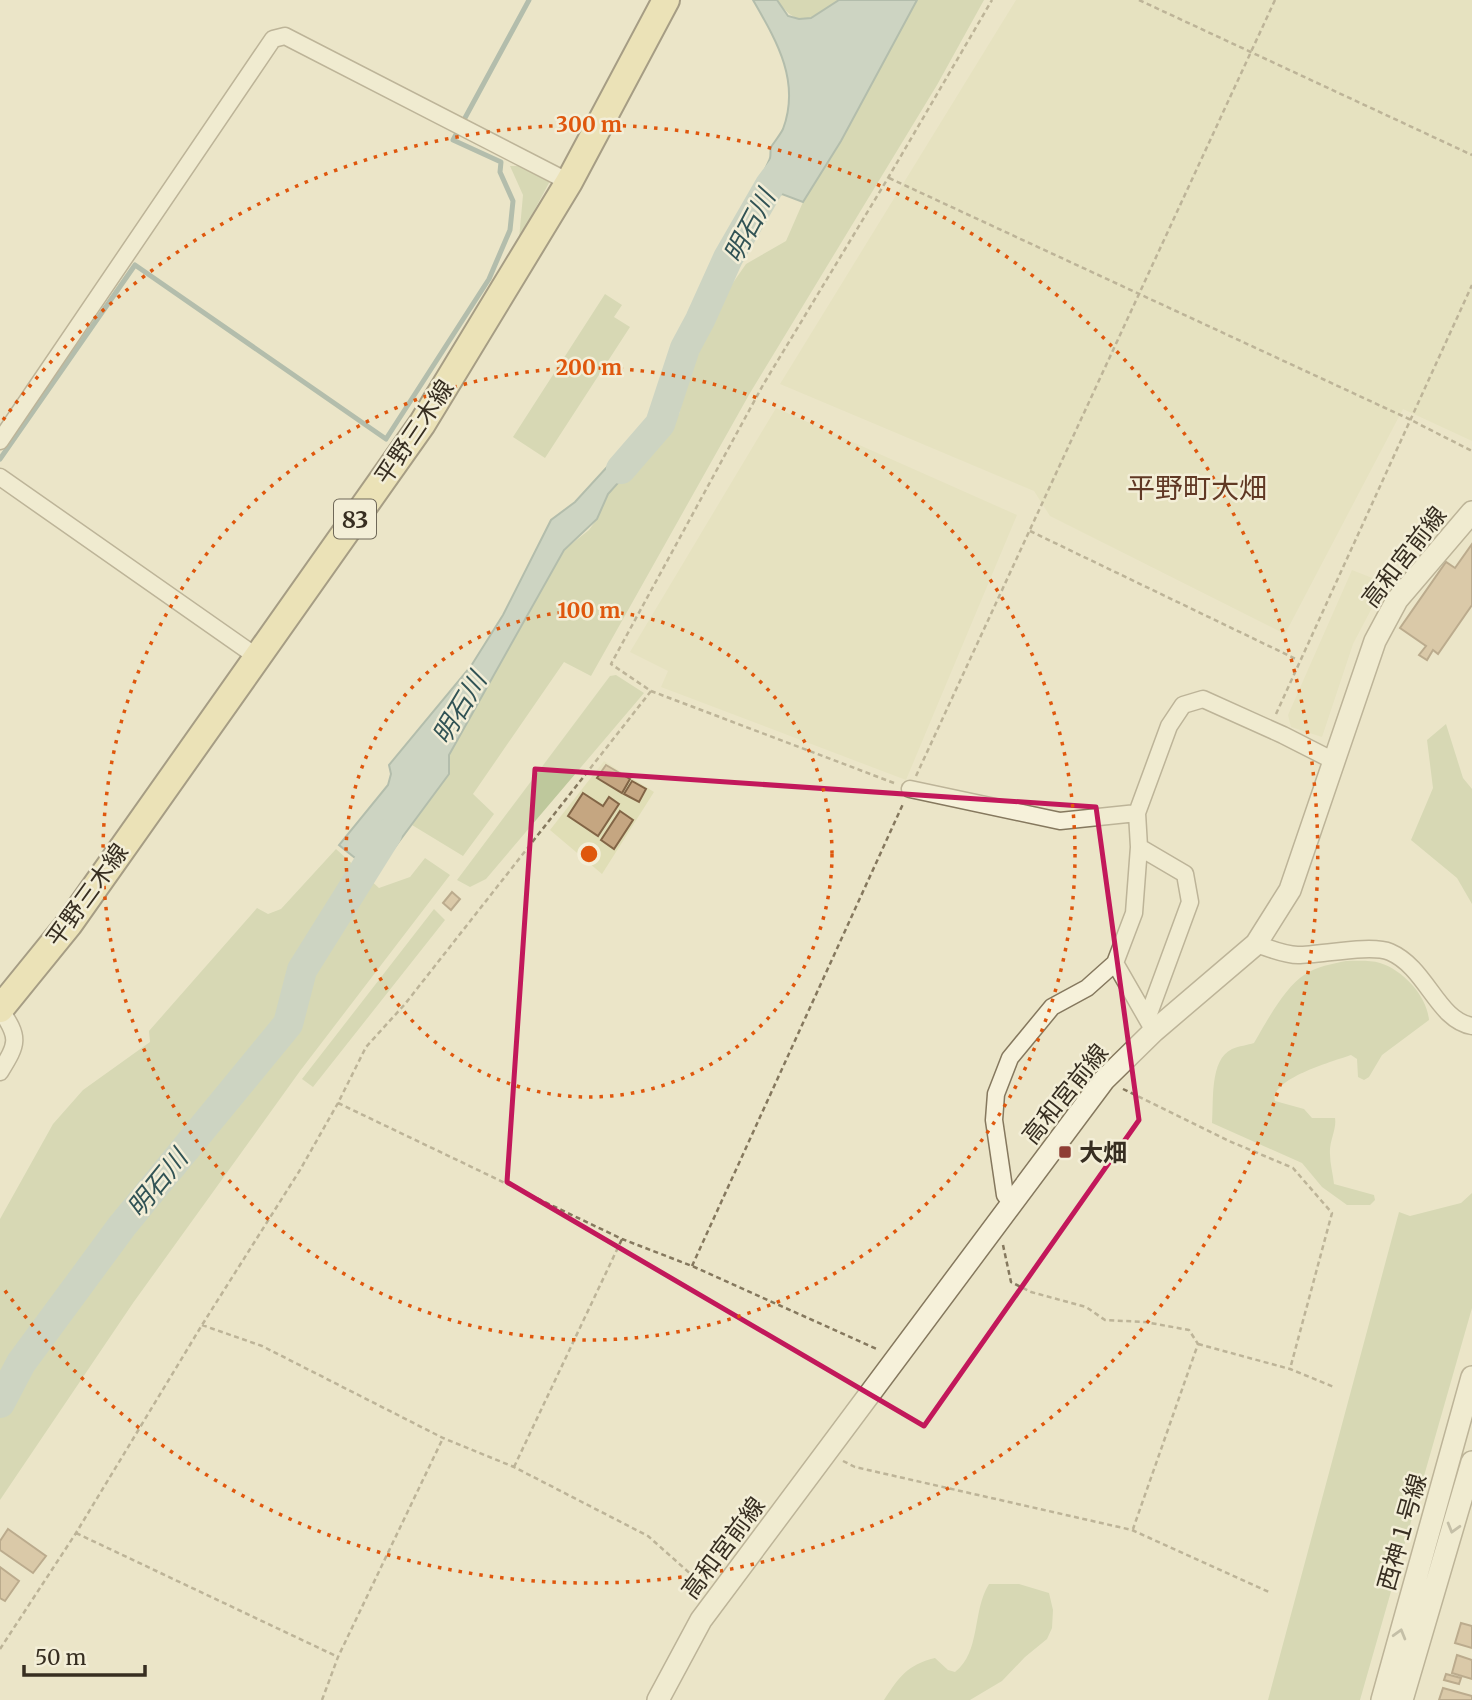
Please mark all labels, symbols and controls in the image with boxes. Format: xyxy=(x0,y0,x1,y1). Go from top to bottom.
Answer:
text: 300 m xyxy=(556,111,622,138)
water label: 明石川 xyxy=(716,181,783,268)
text: 200 m xyxy=(556,354,622,381)
street label: 平野三木線 xyxy=(368,374,460,490)
district label: 平野町大畑 xyxy=(1127,470,1267,506)
road number: 83 xyxy=(334,499,376,538)
street label: 高和宮前線 xyxy=(1355,500,1453,614)
text: 100 m xyxy=(558,597,620,624)
water label: 明石川 xyxy=(425,664,495,750)
street label: 平野三木線 xyxy=(39,837,135,953)
centre of rings xyxy=(577,842,601,866)
street label: 高和宮前線 xyxy=(1015,1038,1115,1150)
place label: 大畑 xyxy=(1079,1137,1127,1168)
water label: 明石川 xyxy=(120,1140,196,1224)
marker: 大畑 xyxy=(1057,1144,1073,1160)
street label: 西神１号線 xyxy=(1371,1470,1433,1594)
street label: 高和宮前線 xyxy=(675,1491,771,1605)
one-way arrow xyxy=(1446,1521,1461,1533)
one-way arrow xyxy=(1392,1628,1406,1640)
scale bar xyxy=(24,1634,145,1678)
text: 50 m xyxy=(35,1644,86,1671)

